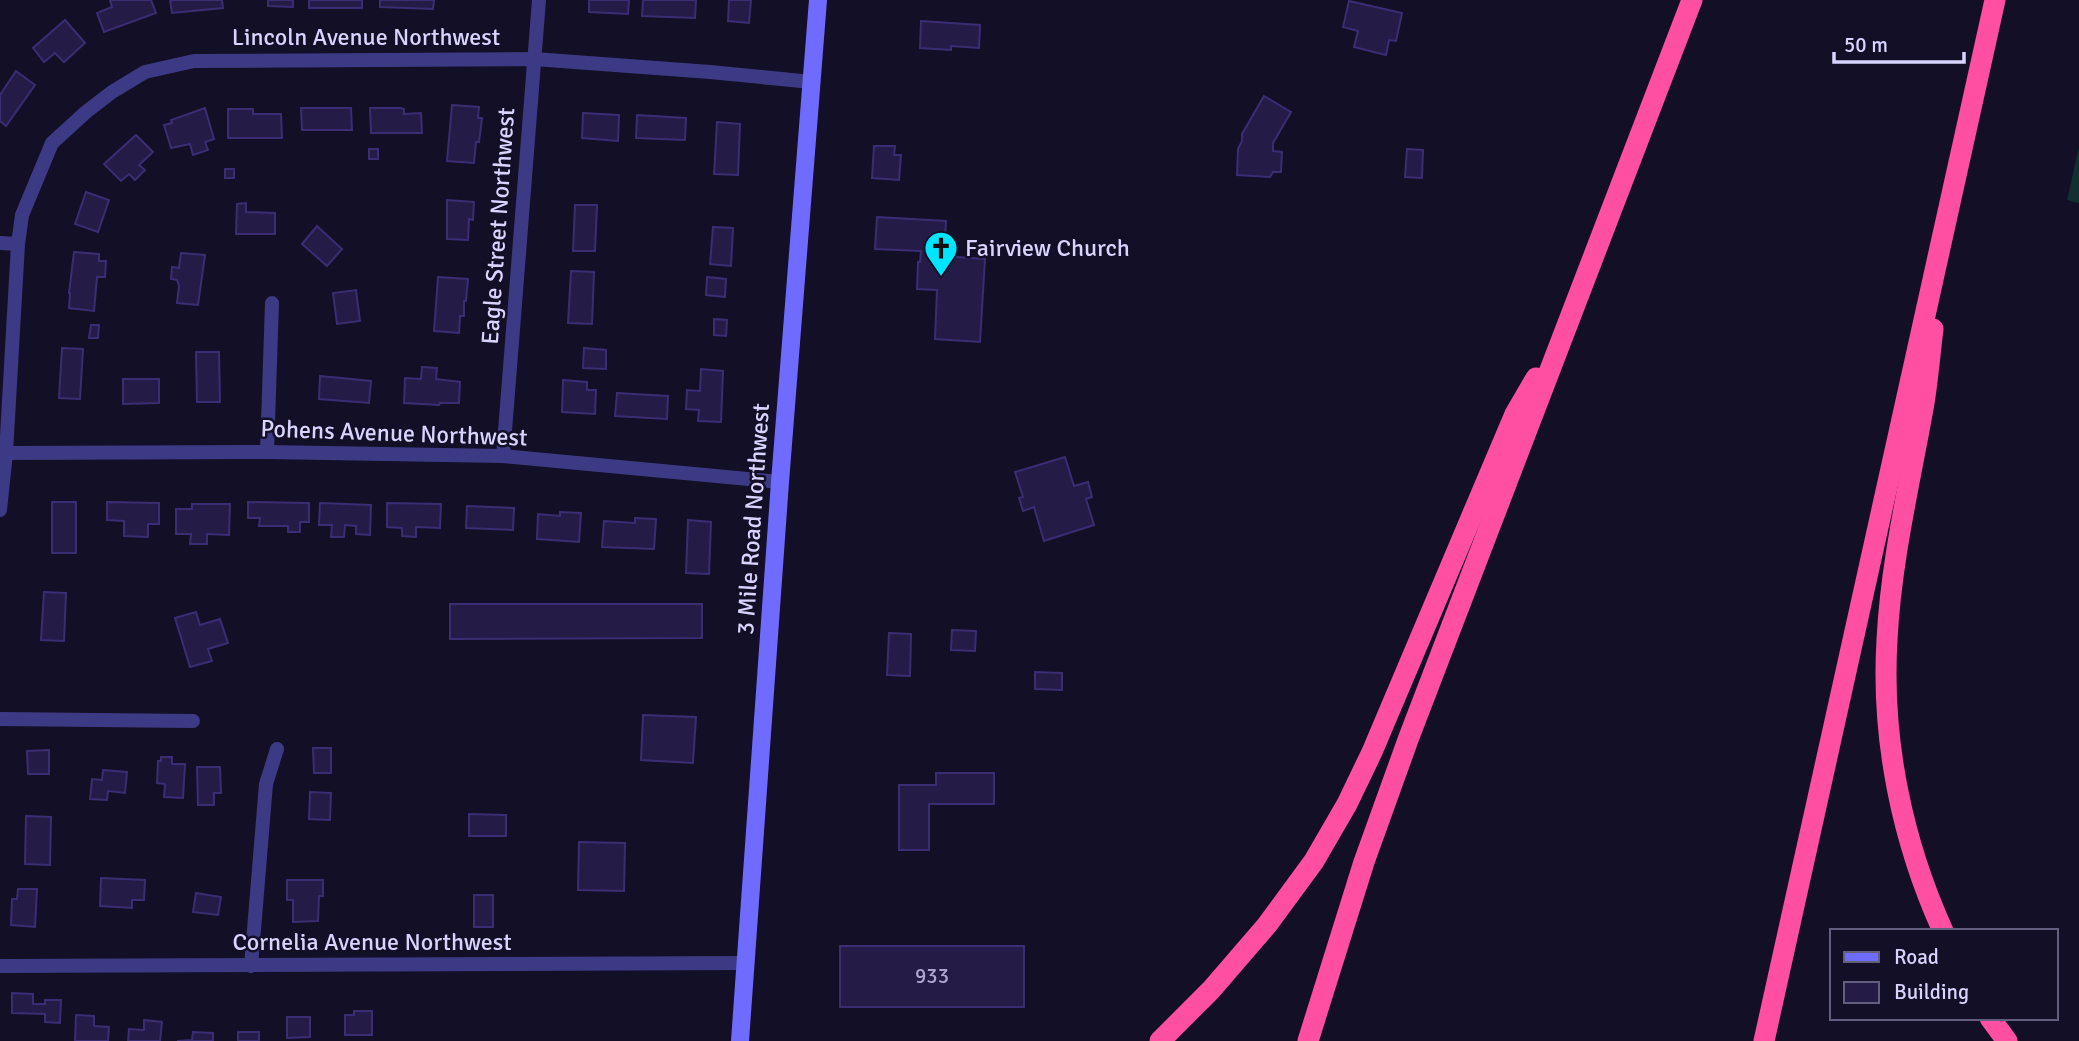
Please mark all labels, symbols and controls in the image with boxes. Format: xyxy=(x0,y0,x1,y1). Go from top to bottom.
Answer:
scale bar xyxy=(1834,21,1964,65)
street label: Lincoln Avenue Northwest xyxy=(232,22,500,52)
text: 50 m xyxy=(1844,32,1888,58)
street label: Eagle Street Northwest xyxy=(475,107,521,345)
church icon: Fairview Church xyxy=(922,229,960,278)
place label: Fairview Church xyxy=(965,233,1130,263)
street label: 3 Mile Road Northwest xyxy=(730,402,776,636)
street label: Pohens Avenue Northwest xyxy=(260,413,528,453)
street label: Cornelia Avenue Northwest xyxy=(232,927,512,957)
legend xyxy=(1830,929,2058,1020)
text: Road xyxy=(1894,944,1939,970)
house number: 933 xyxy=(915,963,949,989)
text: Building xyxy=(1894,979,1969,1005)

